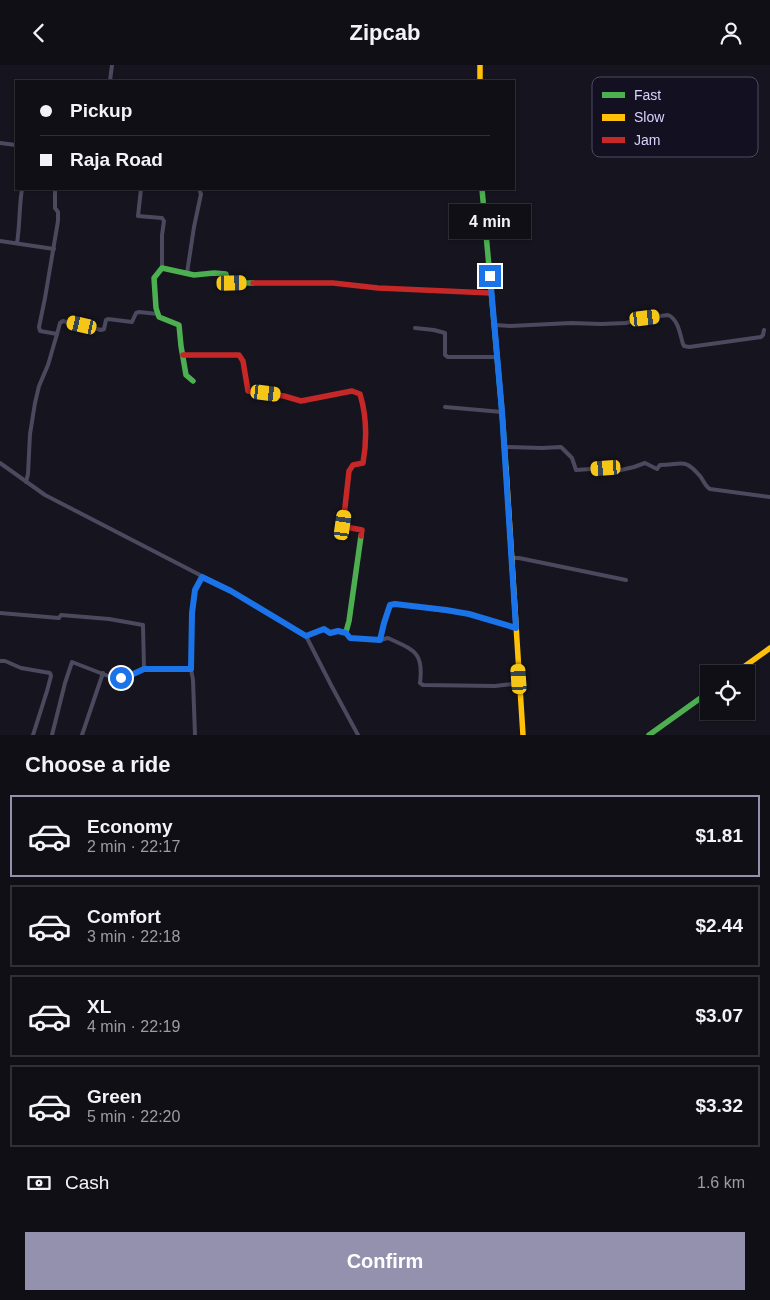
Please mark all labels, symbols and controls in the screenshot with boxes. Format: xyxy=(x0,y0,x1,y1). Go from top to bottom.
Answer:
icon: back xyxy=(25,19,53,47)
icon: person xyxy=(717,19,745,47)
text: Zipcab xyxy=(350,20,420,45)
legend xyxy=(592,77,758,157)
text: Fast xyxy=(634,87,661,103)
text: Pickup xyxy=(70,100,132,121)
text: Slow xyxy=(634,109,665,125)
text: Jam xyxy=(634,132,660,148)
text: Raja Road xyxy=(70,149,163,170)
callout: 4 min xyxy=(449,203,531,239)
text: 4 min xyxy=(469,213,511,230)
route end xyxy=(479,265,501,287)
car xyxy=(216,275,247,291)
car xyxy=(629,309,660,327)
car xyxy=(65,314,98,336)
car xyxy=(250,384,281,402)
car xyxy=(590,459,621,477)
car xyxy=(333,509,352,541)
car xyxy=(510,664,527,694)
map controls xyxy=(700,665,755,720)
button: locate xyxy=(700,665,755,720)
route start xyxy=(110,667,132,689)
text: Choose a ride xyxy=(25,752,170,777)
icon: car xyxy=(27,814,72,859)
text: Economy xyxy=(87,816,173,837)
text: $1.81 xyxy=(695,825,743,846)
text: 2 min · 22:17 xyxy=(87,838,180,855)
icon: car xyxy=(27,904,72,949)
text: Comfort xyxy=(87,906,161,927)
text: $2.44 xyxy=(695,915,743,936)
text: 3 min · 22:18 xyxy=(87,928,180,945)
icon: car xyxy=(27,994,72,1039)
text: XL xyxy=(87,996,111,1017)
text: $3.07 xyxy=(695,1005,743,1026)
text: 4 min · 22:19 xyxy=(87,1018,180,1035)
icon: car xyxy=(27,1084,72,1129)
text: Green xyxy=(87,1086,142,1107)
text: $3.32 xyxy=(695,1095,743,1116)
text: 5 min · 22:20 xyxy=(87,1108,180,1125)
icon: cash xyxy=(25,1169,53,1197)
text: Cash xyxy=(65,1172,109,1193)
text: 1.6 km xyxy=(697,1174,745,1191)
button: Confirm xyxy=(25,1232,745,1290)

